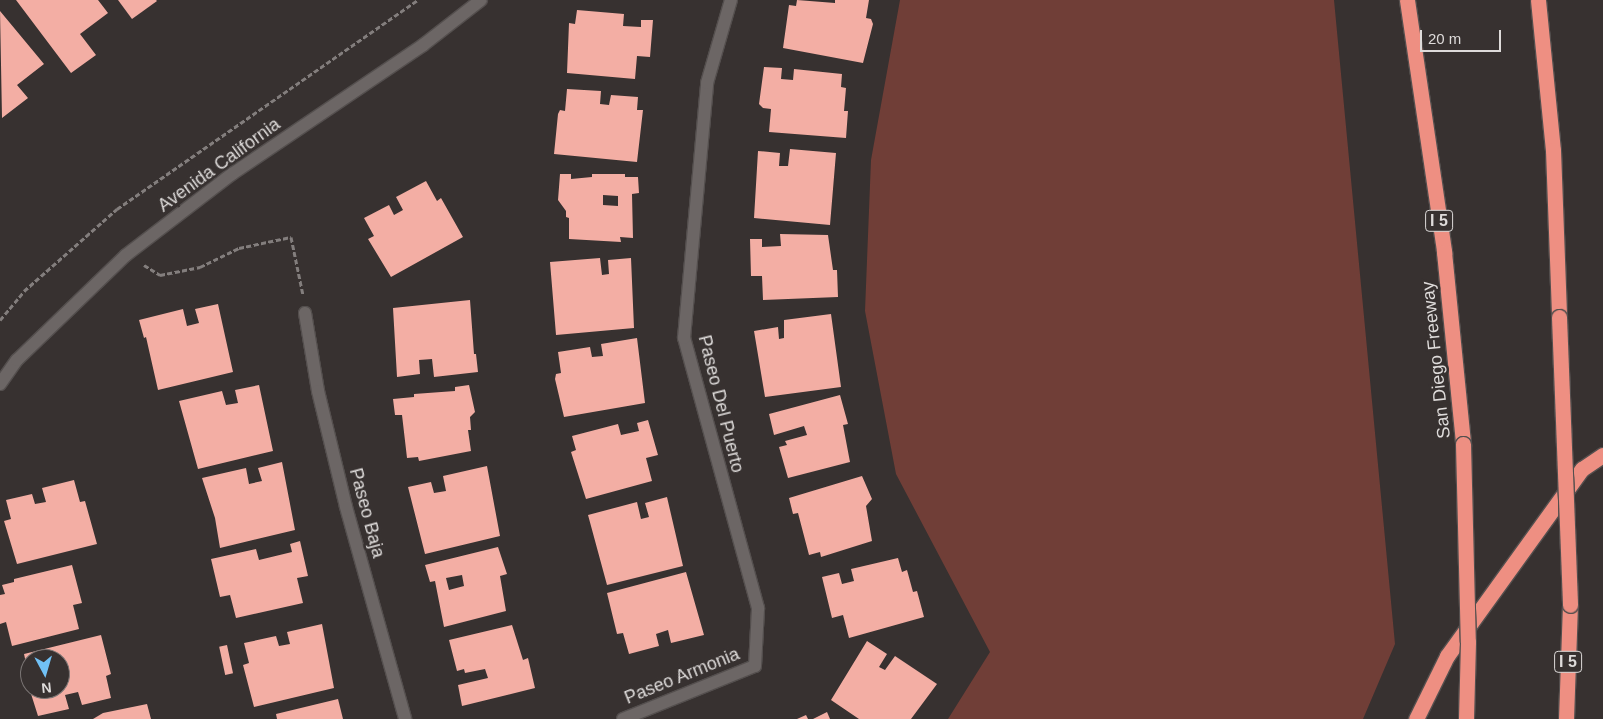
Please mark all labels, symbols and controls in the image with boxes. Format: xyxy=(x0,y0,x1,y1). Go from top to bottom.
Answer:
scale bar xyxy=(1423,20,1504,52)
text: 20 m xyxy=(1428,30,1461,47)
street label: Avenida California xyxy=(154,113,284,217)
road number: I 5 xyxy=(1424,208,1454,235)
street label: San Diego Freeway xyxy=(1417,280,1455,440)
street label: Paseo Del Puerto xyxy=(693,333,749,475)
street label: Paseo Baja xyxy=(345,466,389,560)
street label: Paseo Armonia xyxy=(621,643,743,709)
north arrow xyxy=(20,649,70,699)
road number: I 5 xyxy=(1553,649,1583,676)
text: N xyxy=(41,679,52,696)

